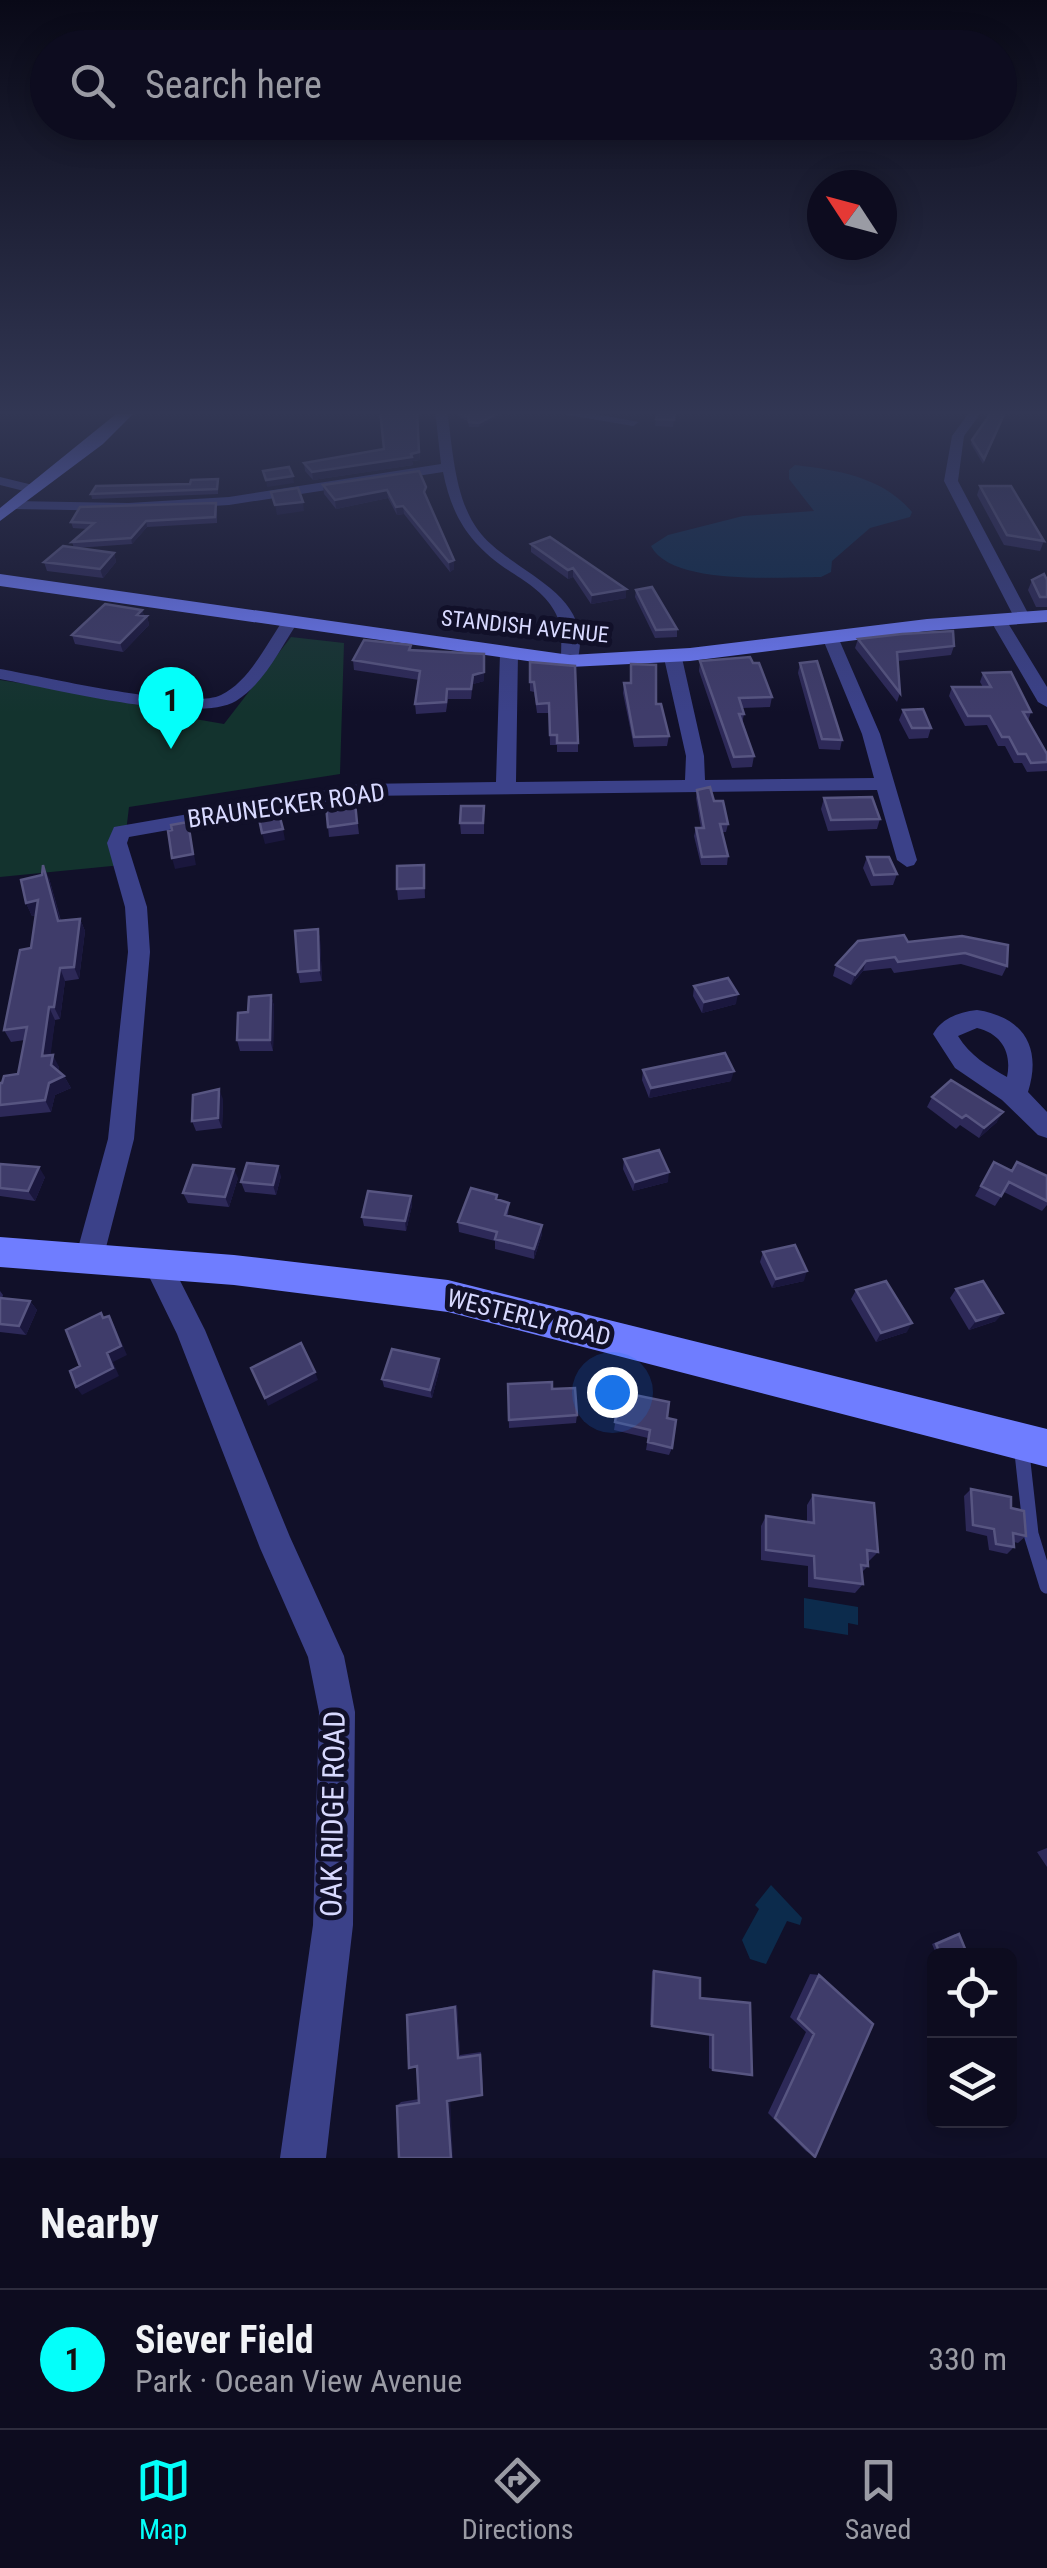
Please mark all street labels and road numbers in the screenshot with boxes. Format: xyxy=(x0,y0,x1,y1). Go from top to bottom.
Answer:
street label: STANDISH AVENUE xyxy=(440,605,610,648)
street label: BRAUNECKER ROAD xyxy=(185,777,387,834)
street label: WESTERLY ROAD xyxy=(444,1283,614,1352)
street label: OAK RIDGE ROAD xyxy=(313,1710,352,1917)

